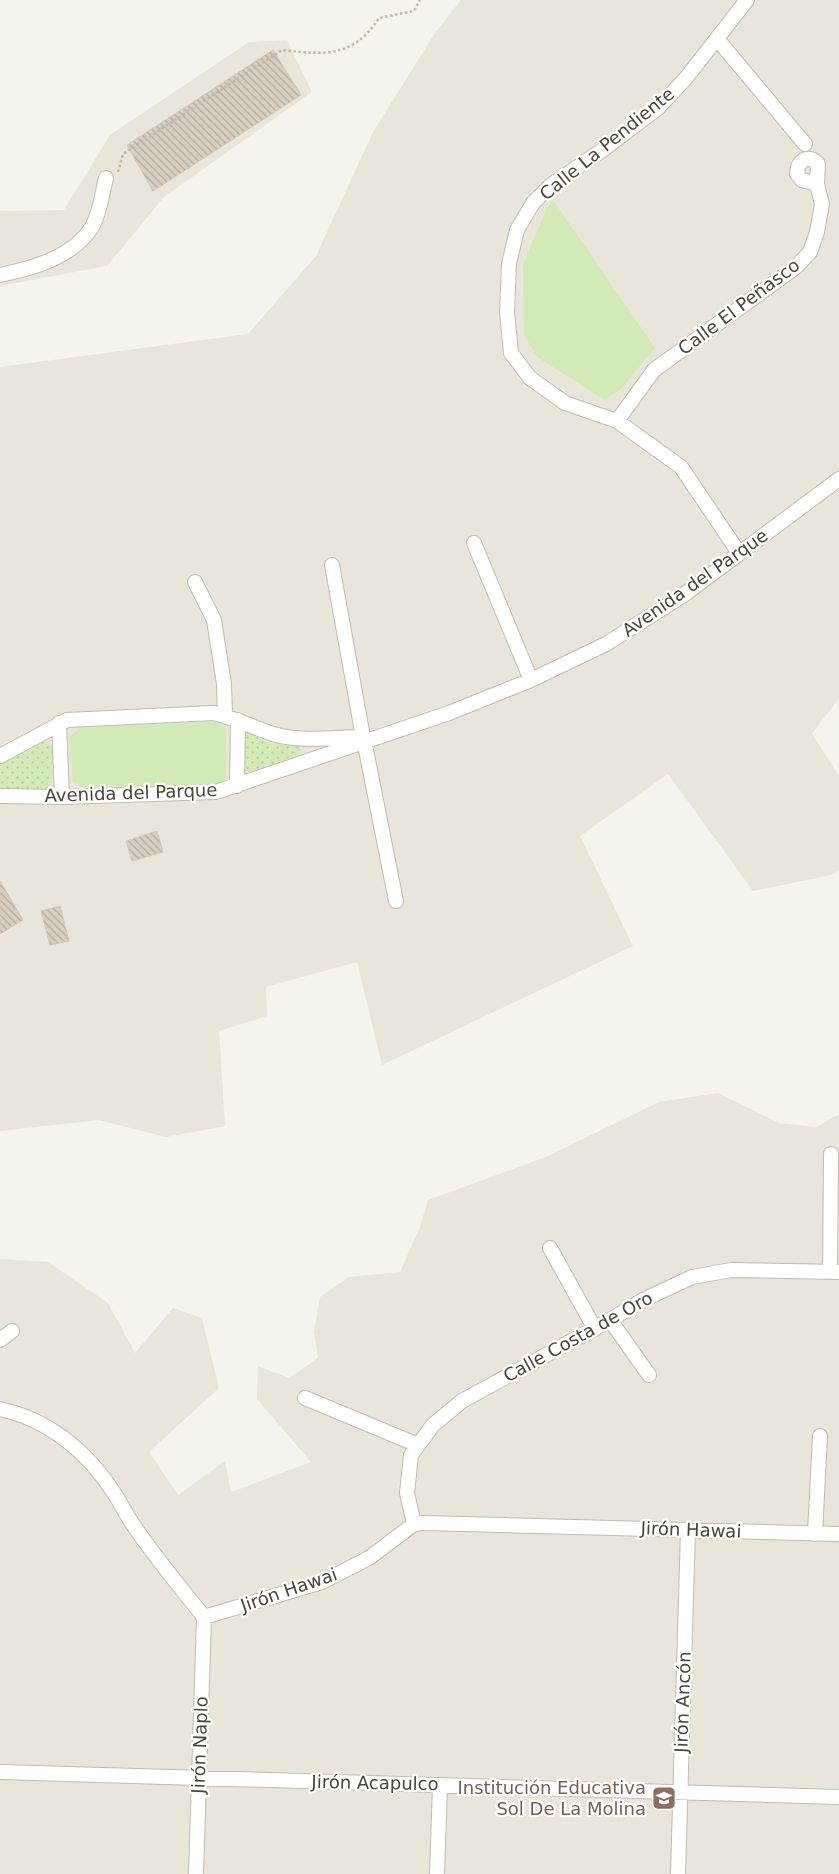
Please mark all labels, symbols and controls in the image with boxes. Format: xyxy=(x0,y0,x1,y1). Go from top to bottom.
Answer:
street label: Calle La Pendiente xyxy=(535,83,678,204)
street label: Calle El Peñasco xyxy=(674,254,804,359)
street label: Avenida del Parque xyxy=(618,524,772,641)
street label: Avenida del Parque xyxy=(44,779,218,806)
street label: Calle Costa de Oro xyxy=(499,1287,656,1386)
street label: Jirón Hawai xyxy=(639,1517,742,1542)
street label: Jirón Hawai xyxy=(237,1563,340,1616)
street label: Jirón Ancón xyxy=(670,1651,695,1754)
street label: Jirón Naplo xyxy=(187,1696,212,1795)
street label: Jirón Acapulco xyxy=(310,1771,439,1794)
place label: Institución Educativa Sol De La Molina xyxy=(457,1777,646,1819)
school or university icon: Institución Educativa Sol De La Molina xyxy=(651,1785,677,1811)

